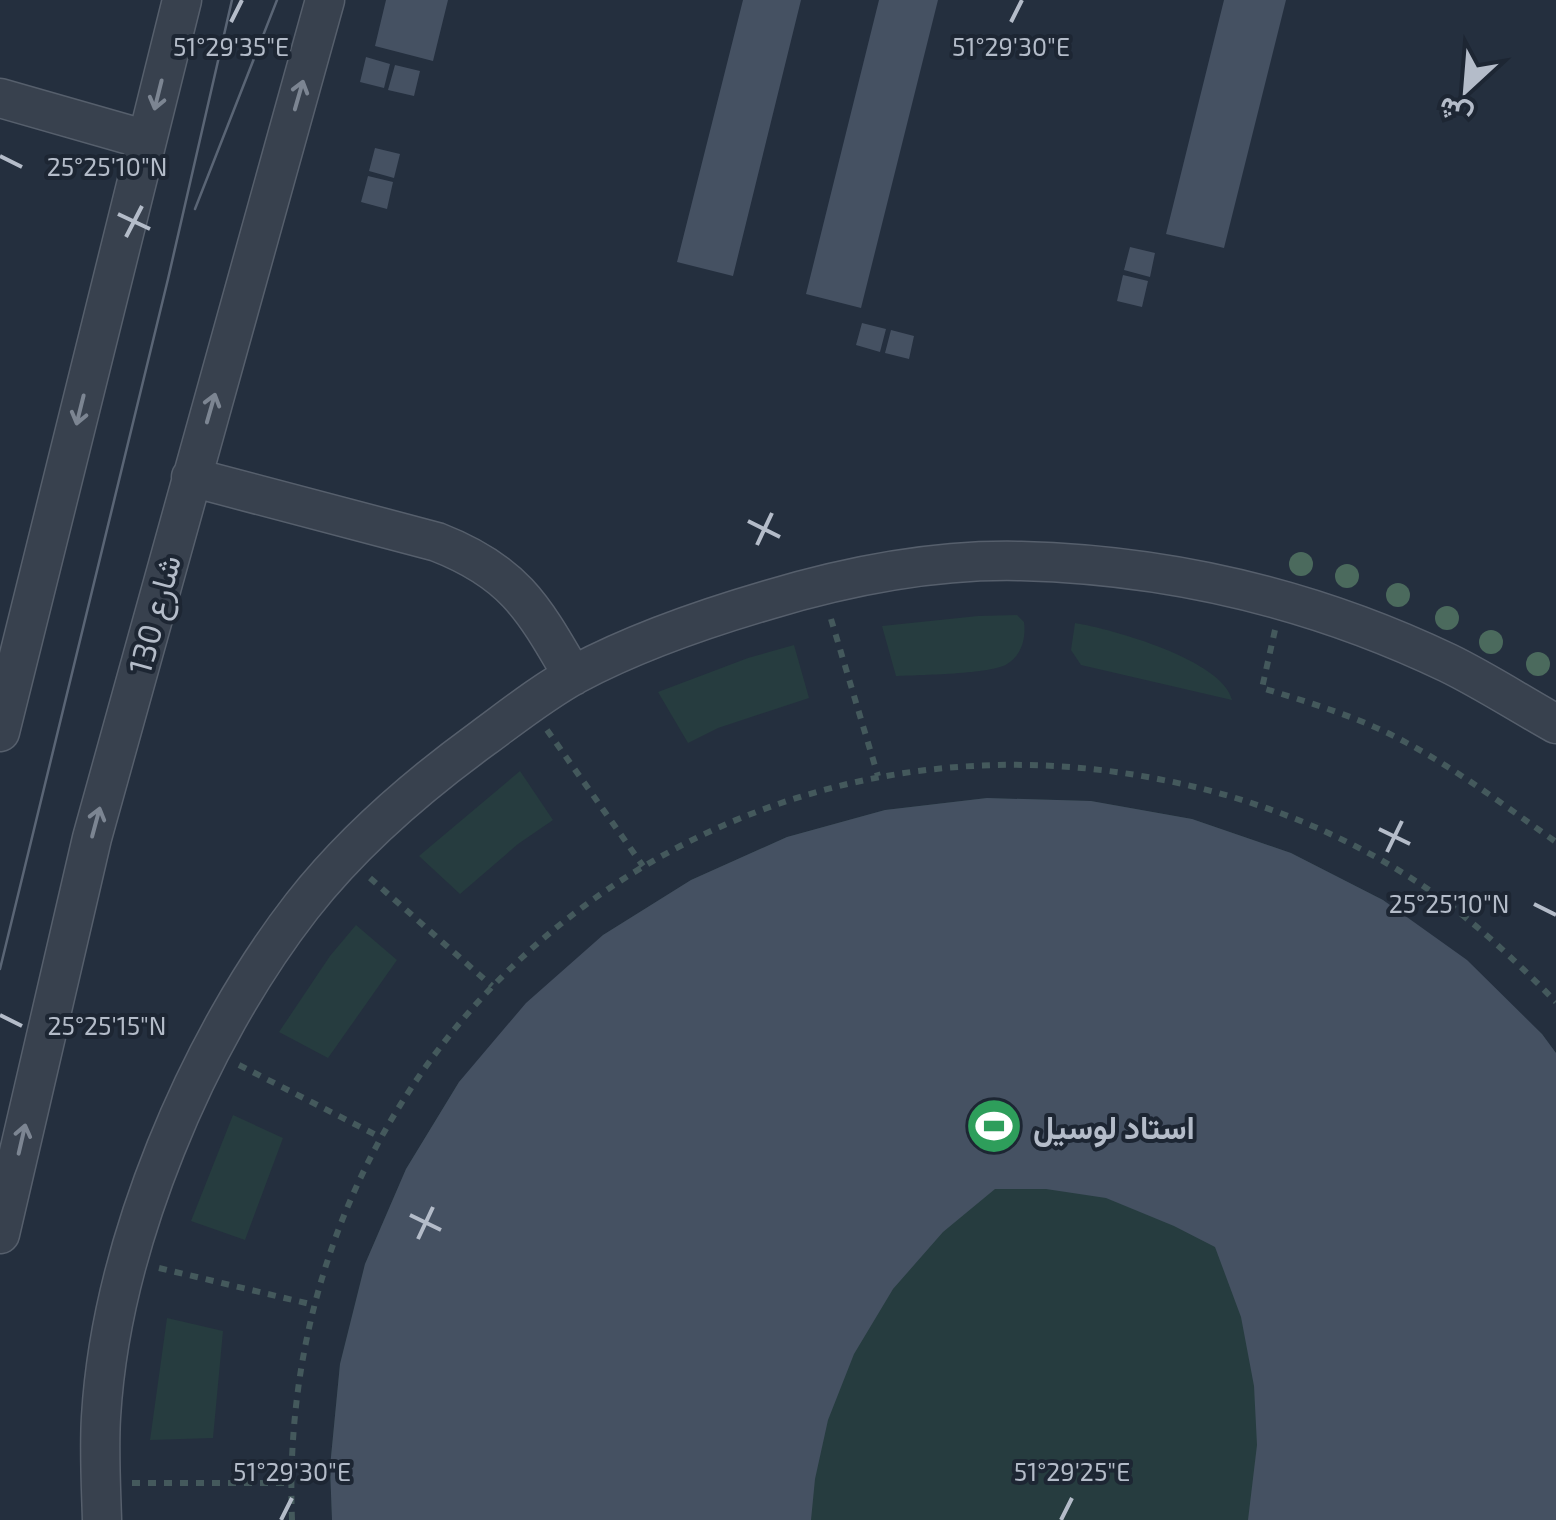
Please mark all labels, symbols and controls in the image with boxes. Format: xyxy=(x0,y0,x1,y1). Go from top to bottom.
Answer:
text: 51°29'35"E xyxy=(173,31,289,61)
text: 51°29'30"E xyxy=(952,31,1070,61)
north arrow xyxy=(1416,40,1516,140)
one-way arrow xyxy=(148,79,167,110)
one-way arrow xyxy=(290,80,309,111)
text: ش xyxy=(1432,90,1478,136)
text: 25°25'10"N xyxy=(47,151,167,181)
one-way arrow xyxy=(70,393,88,425)
one-way arrow xyxy=(202,393,221,424)
street label: شارع 130 xyxy=(119,550,192,679)
one-way arrow xyxy=(88,807,107,838)
text: 25°25'10"N xyxy=(1389,888,1509,918)
text: 25°25'15"N xyxy=(47,1010,167,1040)
sports icon: استاد لوسيل xyxy=(964,1096,1024,1156)
place label: استاد لوسيل xyxy=(1033,1107,1195,1148)
one-way arrow xyxy=(14,1124,32,1156)
text: 51°29'30"E xyxy=(233,1456,351,1486)
text: 51°29'25"E xyxy=(1014,1456,1130,1486)

